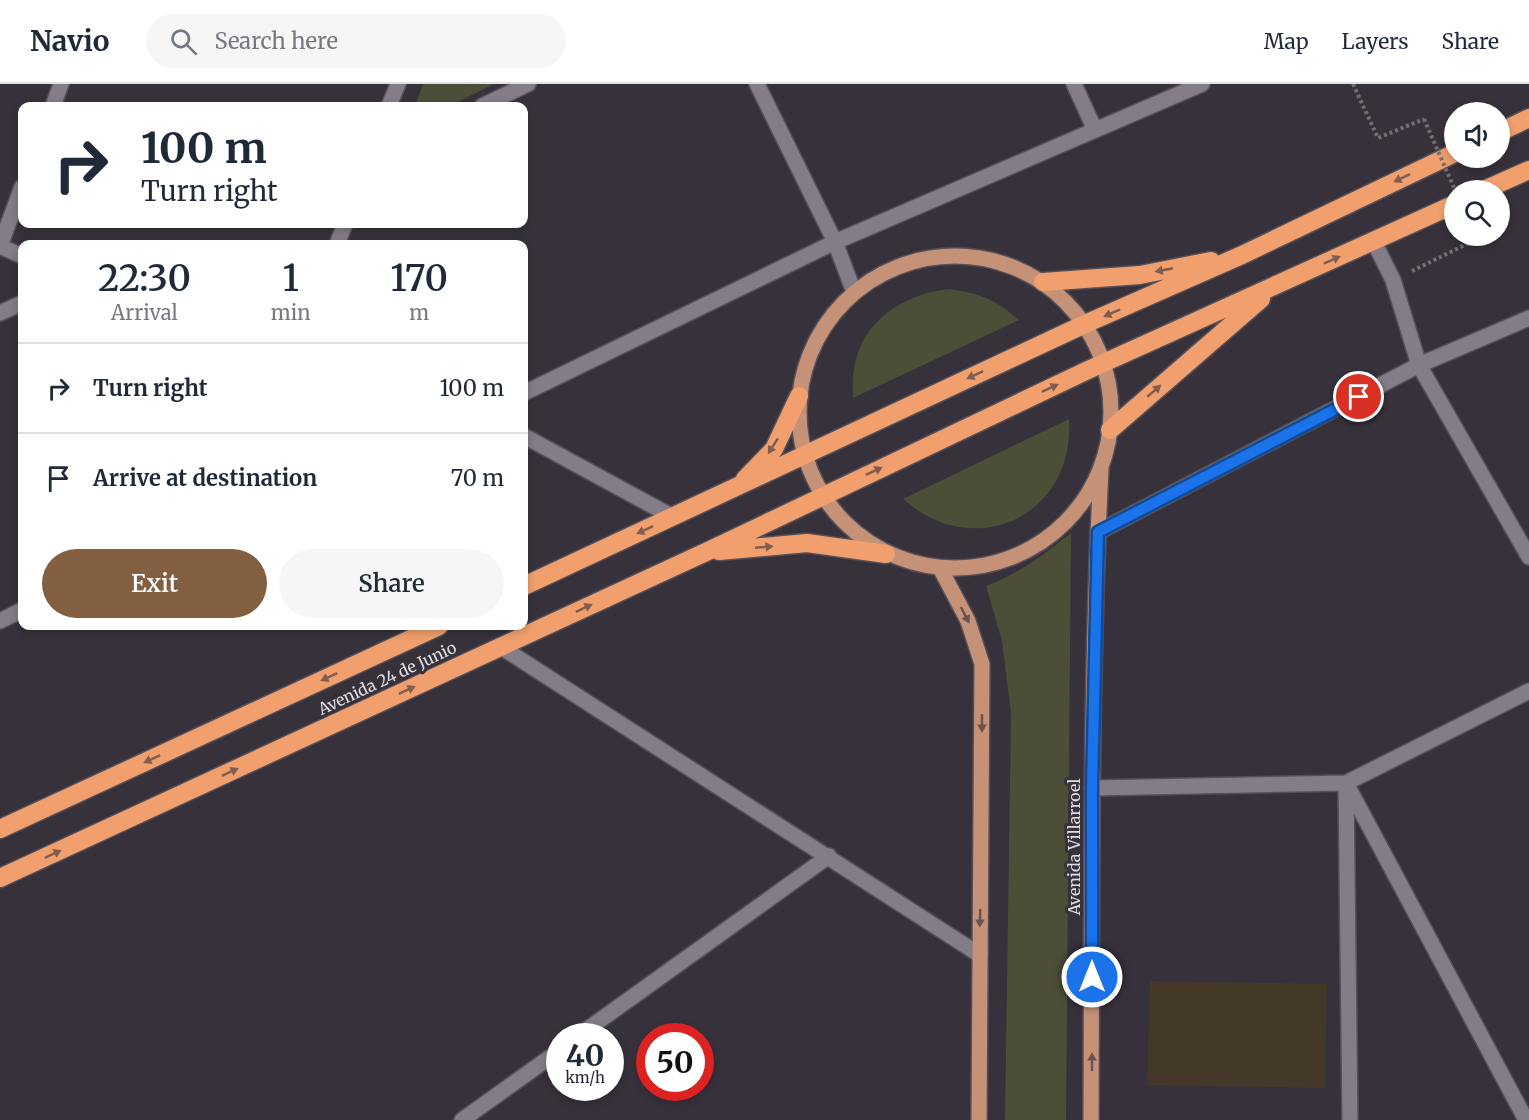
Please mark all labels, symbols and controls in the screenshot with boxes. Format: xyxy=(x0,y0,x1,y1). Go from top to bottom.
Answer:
search box xyxy=(146,14,566,68)
text: Navio xyxy=(30,23,110,59)
icon: search xyxy=(167,25,200,58)
text: Search here xyxy=(215,27,338,55)
text: Map xyxy=(1264,28,1309,55)
text: Layers xyxy=(1342,28,1409,55)
text: Share xyxy=(1442,28,1499,55)
map controls xyxy=(1444,102,1510,246)
button: sound xyxy=(1444,102,1510,168)
text: 100 m xyxy=(141,122,267,174)
icon: right xyxy=(42,126,120,204)
text: Turn right xyxy=(141,174,278,208)
one-way arrow xyxy=(1394,174,1411,183)
button: search xyxy=(1444,180,1510,246)
one-way arrow xyxy=(1323,255,1341,265)
text: 22:30 xyxy=(98,256,191,301)
text: 1 xyxy=(282,256,299,301)
text: 170 xyxy=(390,256,448,301)
one-way arrow xyxy=(1154,266,1173,275)
text: Arrival xyxy=(111,300,178,325)
text: min xyxy=(271,300,310,325)
text: m xyxy=(409,300,429,325)
one-way arrow xyxy=(1102,308,1120,318)
one-way arrow xyxy=(966,371,983,380)
pin xyxy=(1333,371,1384,422)
icon: right xyxy=(42,372,75,405)
text: Turn right xyxy=(93,374,207,402)
text: 100 m xyxy=(439,374,504,402)
icon: arrive xyxy=(1342,380,1375,413)
one-way arrow xyxy=(1042,383,1059,392)
one-way arrow xyxy=(1147,384,1162,398)
one-way arrow xyxy=(768,438,779,454)
icon: arrive xyxy=(42,462,75,495)
text: Arrive at destination xyxy=(93,464,317,492)
text: 70 m xyxy=(451,464,504,492)
one-way arrow xyxy=(866,466,883,475)
one-way arrow xyxy=(637,525,654,534)
one-way arrow xyxy=(755,542,774,552)
button: Exit xyxy=(42,549,267,618)
button: Share xyxy=(279,549,504,618)
one-way arrow xyxy=(576,604,593,613)
one-way arrow xyxy=(959,606,969,624)
street label: Avenida 24 de Junio xyxy=(314,637,459,719)
one-way arrow xyxy=(320,672,337,681)
one-way arrow xyxy=(399,686,416,695)
one-way arrow xyxy=(977,713,987,732)
one-way arrow xyxy=(143,754,160,763)
one-way arrow xyxy=(222,767,240,777)
street label: Avenida Villarroel xyxy=(1064,779,1084,916)
one-way arrow xyxy=(45,849,62,858)
one-way arrow xyxy=(976,908,985,927)
position arrow xyxy=(1060,945,1124,1009)
speed limit sign: 50 xyxy=(636,1023,714,1101)
text: 40 xyxy=(566,1036,604,1074)
one-way arrow xyxy=(1087,1052,1097,1071)
text: km/h xyxy=(565,1068,605,1087)

